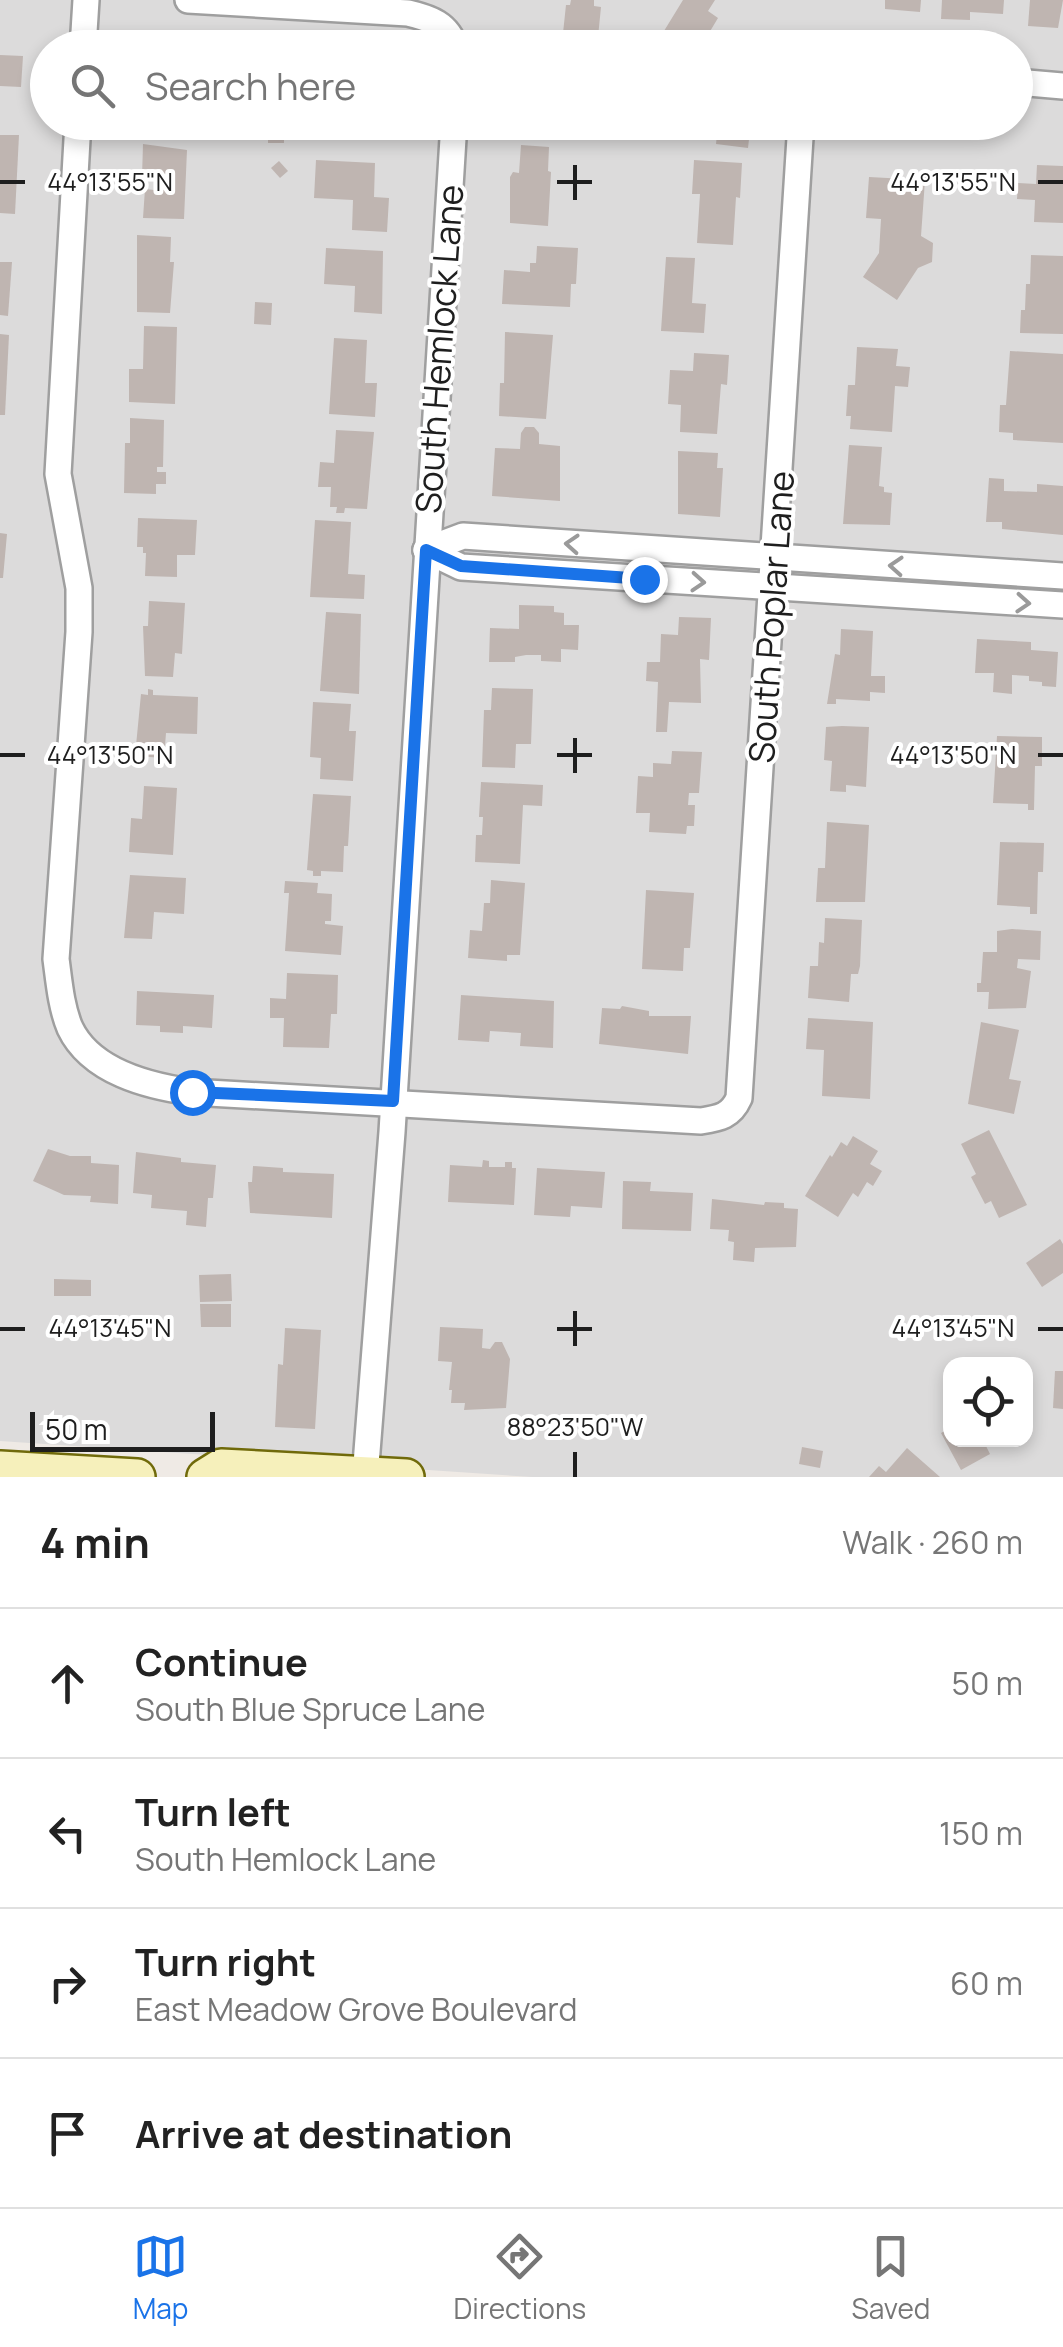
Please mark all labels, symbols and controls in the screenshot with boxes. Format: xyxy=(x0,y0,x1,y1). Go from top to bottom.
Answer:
search box xyxy=(30,30,1033,140)
icon: search xyxy=(65,58,120,113)
text: Search here xyxy=(145,59,356,111)
text: 44°13'55"N xyxy=(47,164,173,199)
text: 44°13'55"N xyxy=(890,164,1016,199)
street label: South Hemlock Lane xyxy=(404,183,474,515)
street label: South Poplar Lane xyxy=(737,469,805,765)
one-way arrow xyxy=(563,534,579,555)
one-way arrow xyxy=(887,555,903,577)
route end xyxy=(622,557,668,603)
one-way arrow xyxy=(691,571,707,593)
one-way arrow xyxy=(1015,592,1031,613)
text: 44°13'50"N xyxy=(47,737,173,772)
text: 44°13'50"N xyxy=(890,737,1016,772)
route start xyxy=(170,1070,216,1116)
text: 44°13'45"N xyxy=(49,1310,171,1345)
text: 44°13'45"N xyxy=(892,1310,1014,1345)
map controls xyxy=(943,1357,1033,1447)
button: locate xyxy=(943,1357,1033,1447)
scale bar xyxy=(30,1407,215,1452)
text: 88°23'50"W xyxy=(507,1409,643,1444)
text: 50 m xyxy=(45,1410,108,1448)
text: 4 min xyxy=(40,1513,150,1571)
text: Walk · 260 m xyxy=(842,1520,1023,1564)
text: Continue xyxy=(135,1635,308,1687)
icon: ahead xyxy=(40,1656,95,1711)
text: 50 m xyxy=(951,1661,1023,1705)
text: South Blue Spruce Lane xyxy=(135,1687,485,1731)
text: Turn left xyxy=(135,1785,291,1837)
icon: left xyxy=(40,1806,95,1861)
text: 150 m xyxy=(939,1811,1023,1855)
text: South Hemlock Lane xyxy=(135,1837,436,1881)
text: Turn right xyxy=(135,1935,316,1987)
icon: right xyxy=(40,1956,95,2011)
text: 60 m xyxy=(950,1961,1023,2005)
text: East Meadow Grove Boulevard xyxy=(135,1987,577,2031)
icon: arrive xyxy=(40,2106,95,2161)
text: Arrive at destination xyxy=(135,2107,512,2159)
tab: Map xyxy=(133,2229,188,2327)
tab: Directions xyxy=(454,2229,586,2327)
tab: Saved xyxy=(851,2229,930,2327)

